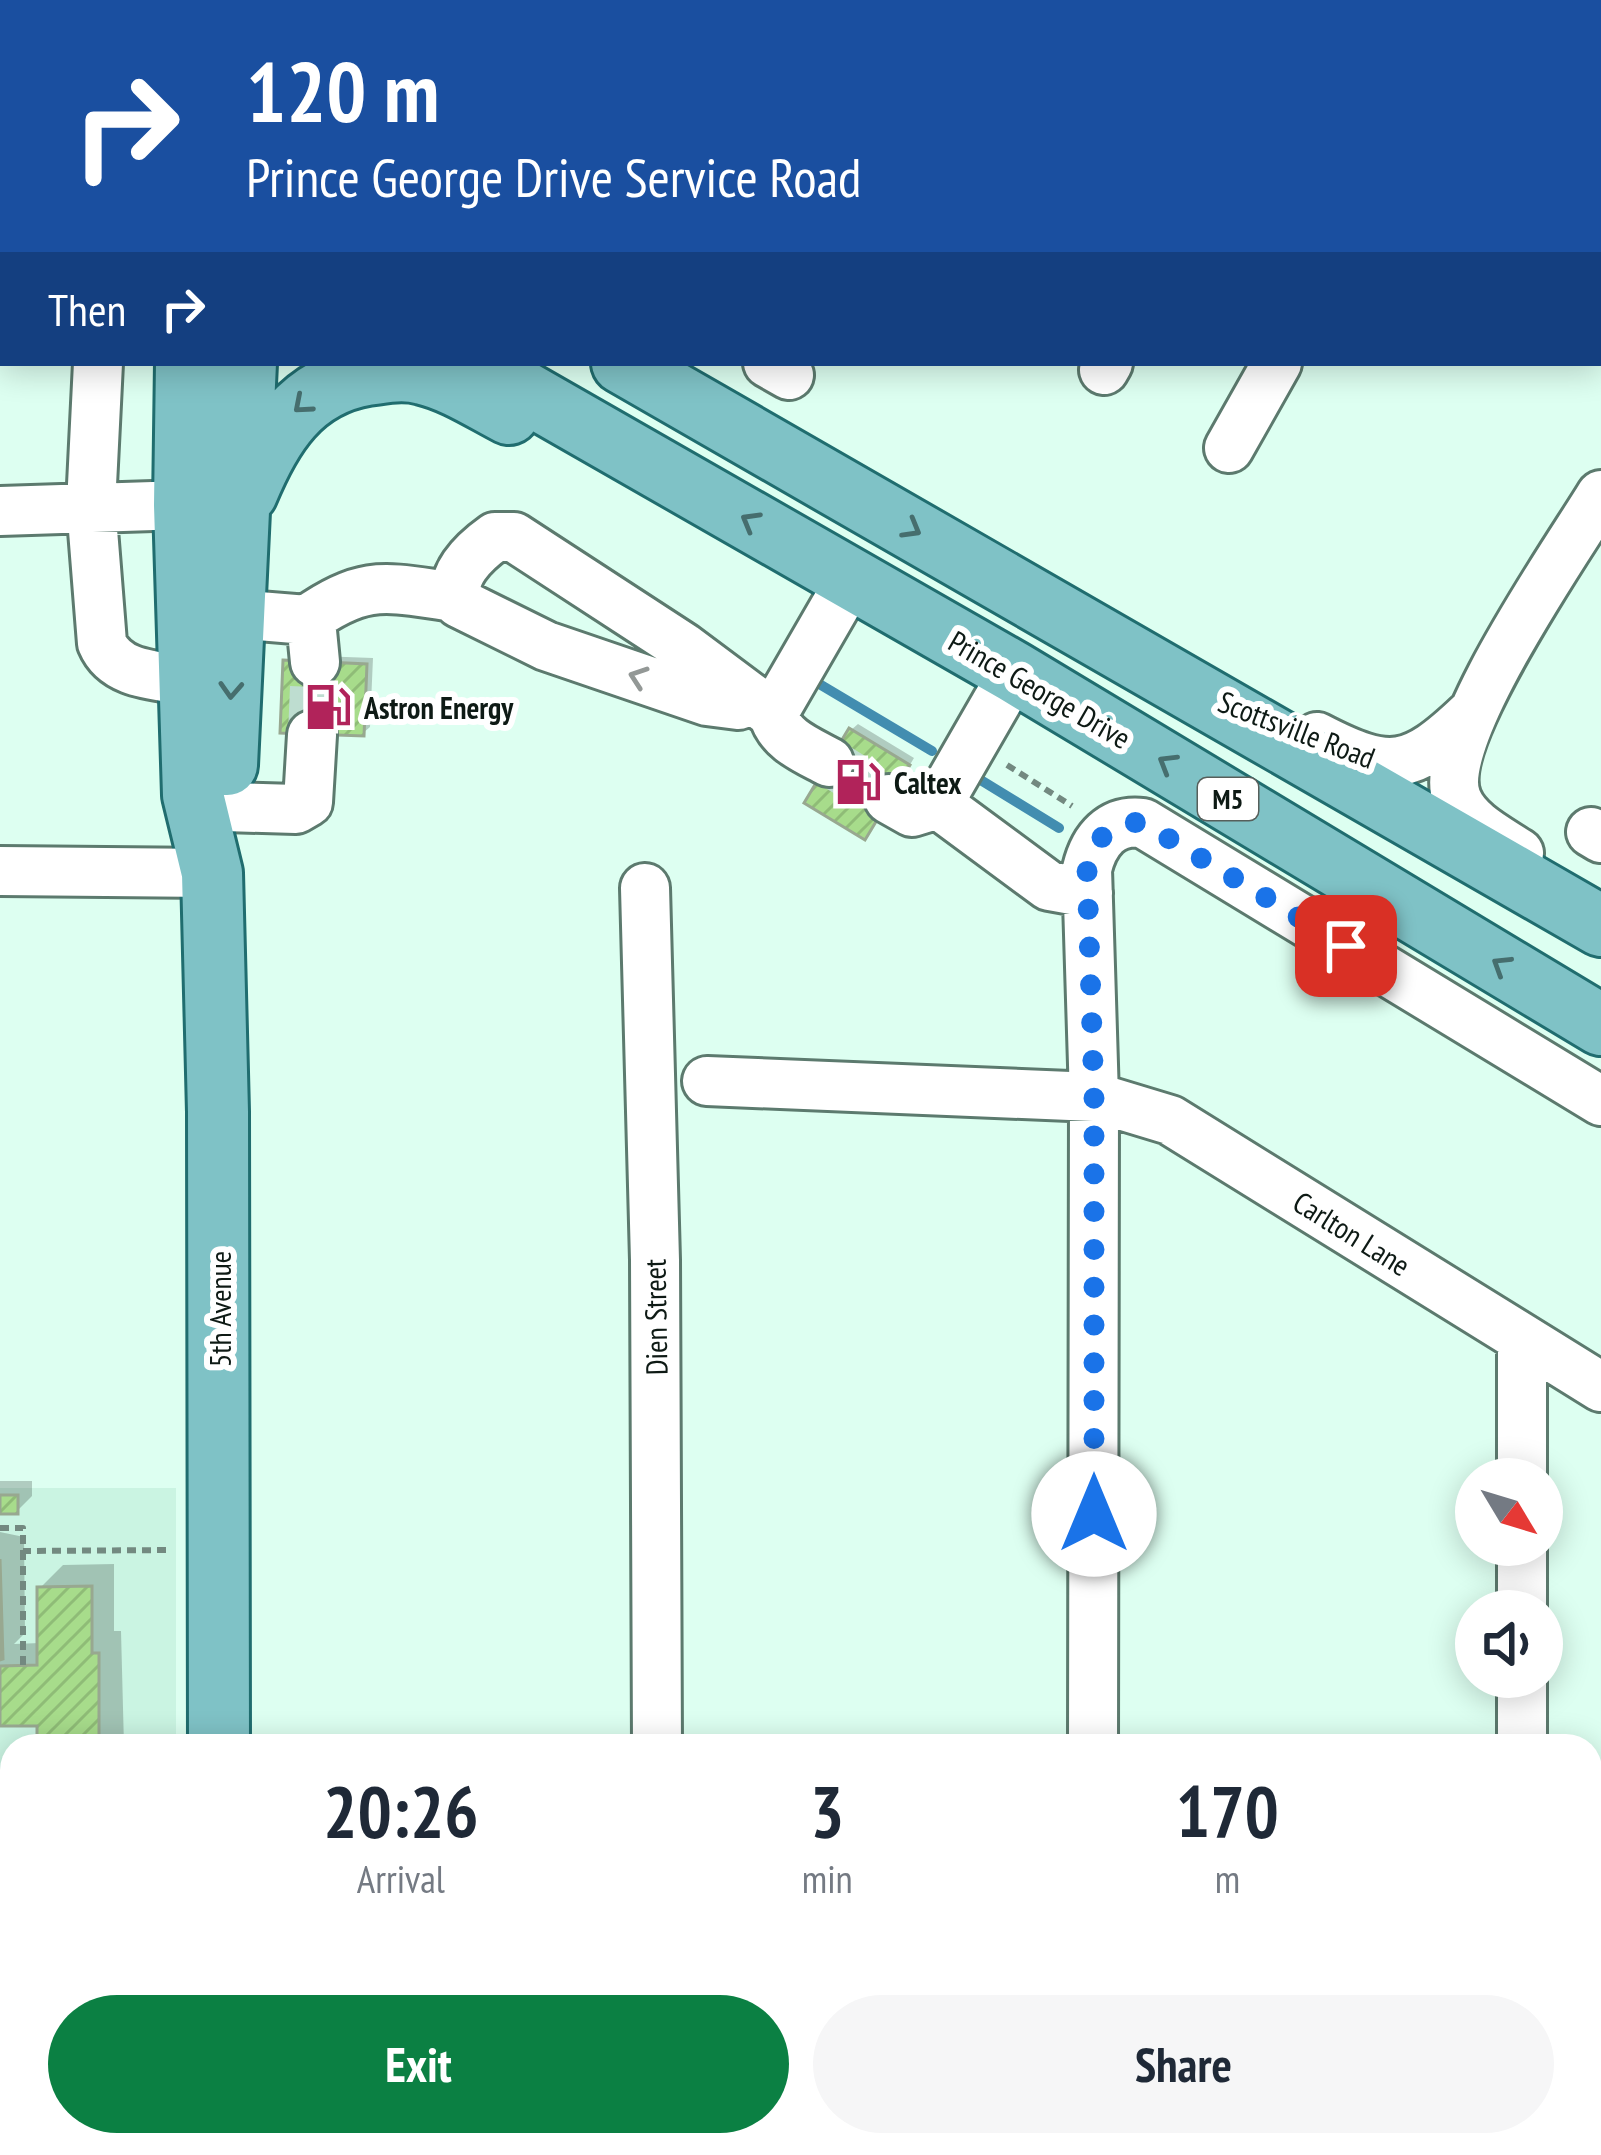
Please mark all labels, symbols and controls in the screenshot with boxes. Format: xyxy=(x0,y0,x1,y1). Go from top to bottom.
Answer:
text: 120 m xyxy=(246,36,439,145)
icon: right xyxy=(48,48,204,204)
text: Prince George Drive Service Road xyxy=(246,142,861,212)
icon: right xyxy=(150,276,216,342)
text: Then xyxy=(48,280,126,338)
one-way arrow xyxy=(293,391,315,413)
one-way arrow xyxy=(741,512,763,535)
one-way arrow xyxy=(899,515,920,538)
street label: Prince George Drive xyxy=(942,621,1138,757)
one-way arrow xyxy=(628,667,649,692)
one-way arrow xyxy=(218,681,244,700)
street label: Scottsville Road xyxy=(1213,681,1381,777)
fuel station icon: Astron Energy xyxy=(303,682,353,732)
place label: Astron Energy xyxy=(363,688,514,727)
one-way arrow xyxy=(1158,755,1180,778)
fuel station icon: Caltex xyxy=(833,757,883,807)
place label: Caltex xyxy=(894,763,962,802)
road number: M5 xyxy=(1198,778,1258,820)
pin xyxy=(1295,895,1397,997)
icon: arrive xyxy=(1313,913,1379,979)
one-way arrow xyxy=(1492,957,1514,979)
street label: Carlton Lane xyxy=(1286,1182,1418,1284)
street label: 5th Avenue xyxy=(200,1251,239,1367)
street label: Dien Street xyxy=(634,1258,676,1375)
position arrow xyxy=(1031,1451,1157,1577)
north arrow xyxy=(1455,1458,1563,1566)
map controls xyxy=(1455,1458,1563,1698)
button: sound xyxy=(1455,1590,1563,1698)
text: 20:26 xyxy=(323,1764,479,1857)
text: 3 xyxy=(810,1764,844,1857)
text: 170 xyxy=(1176,1764,1279,1857)
text: Arrival xyxy=(357,1853,445,1904)
text: min xyxy=(802,1853,853,1904)
text: m xyxy=(1215,1853,1240,1904)
button: Exit xyxy=(48,1995,789,2133)
button: Share xyxy=(813,1995,1554,2133)

